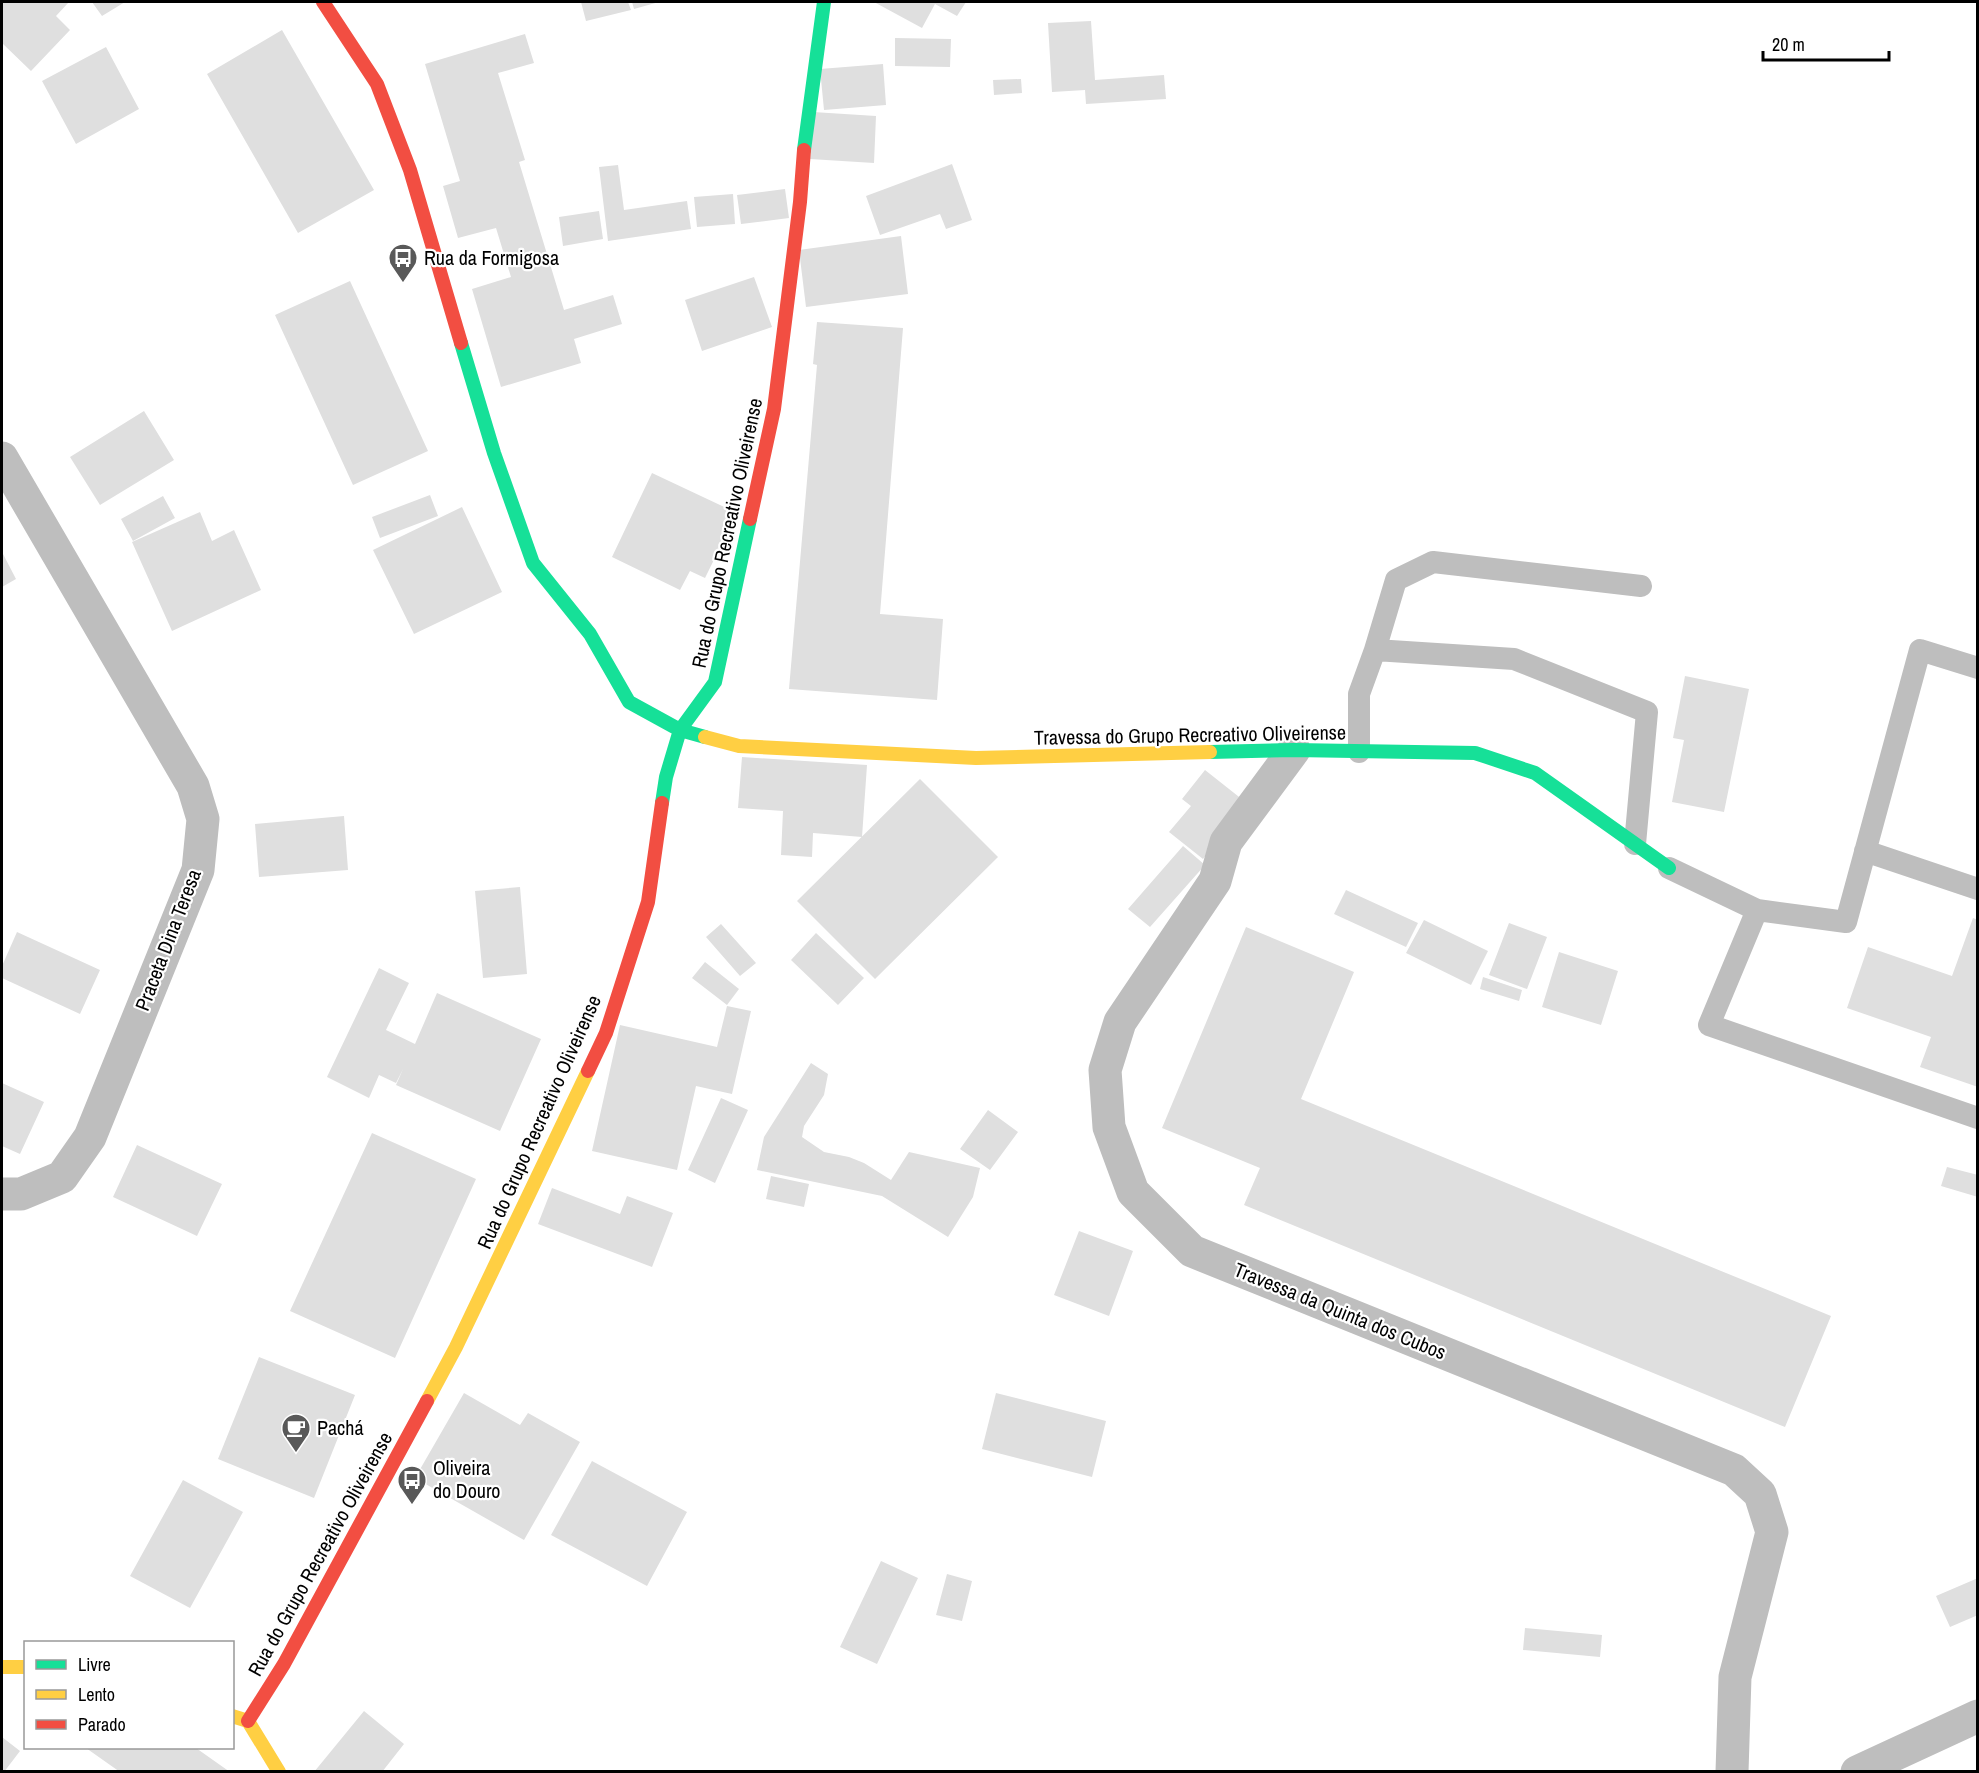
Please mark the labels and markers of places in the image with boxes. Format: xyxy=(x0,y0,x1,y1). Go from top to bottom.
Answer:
bus stop icon: Rua da Formigosa xyxy=(387,242,419,284)
place label: Rua da Formigosa xyxy=(424,244,559,271)
cafe icon: Pachá xyxy=(280,1412,312,1454)
place label: Pachá xyxy=(317,1414,364,1441)
place label: Oliveira do Douro xyxy=(433,1454,500,1504)
bus stop icon: Oliveira do Douro xyxy=(396,1464,428,1506)

